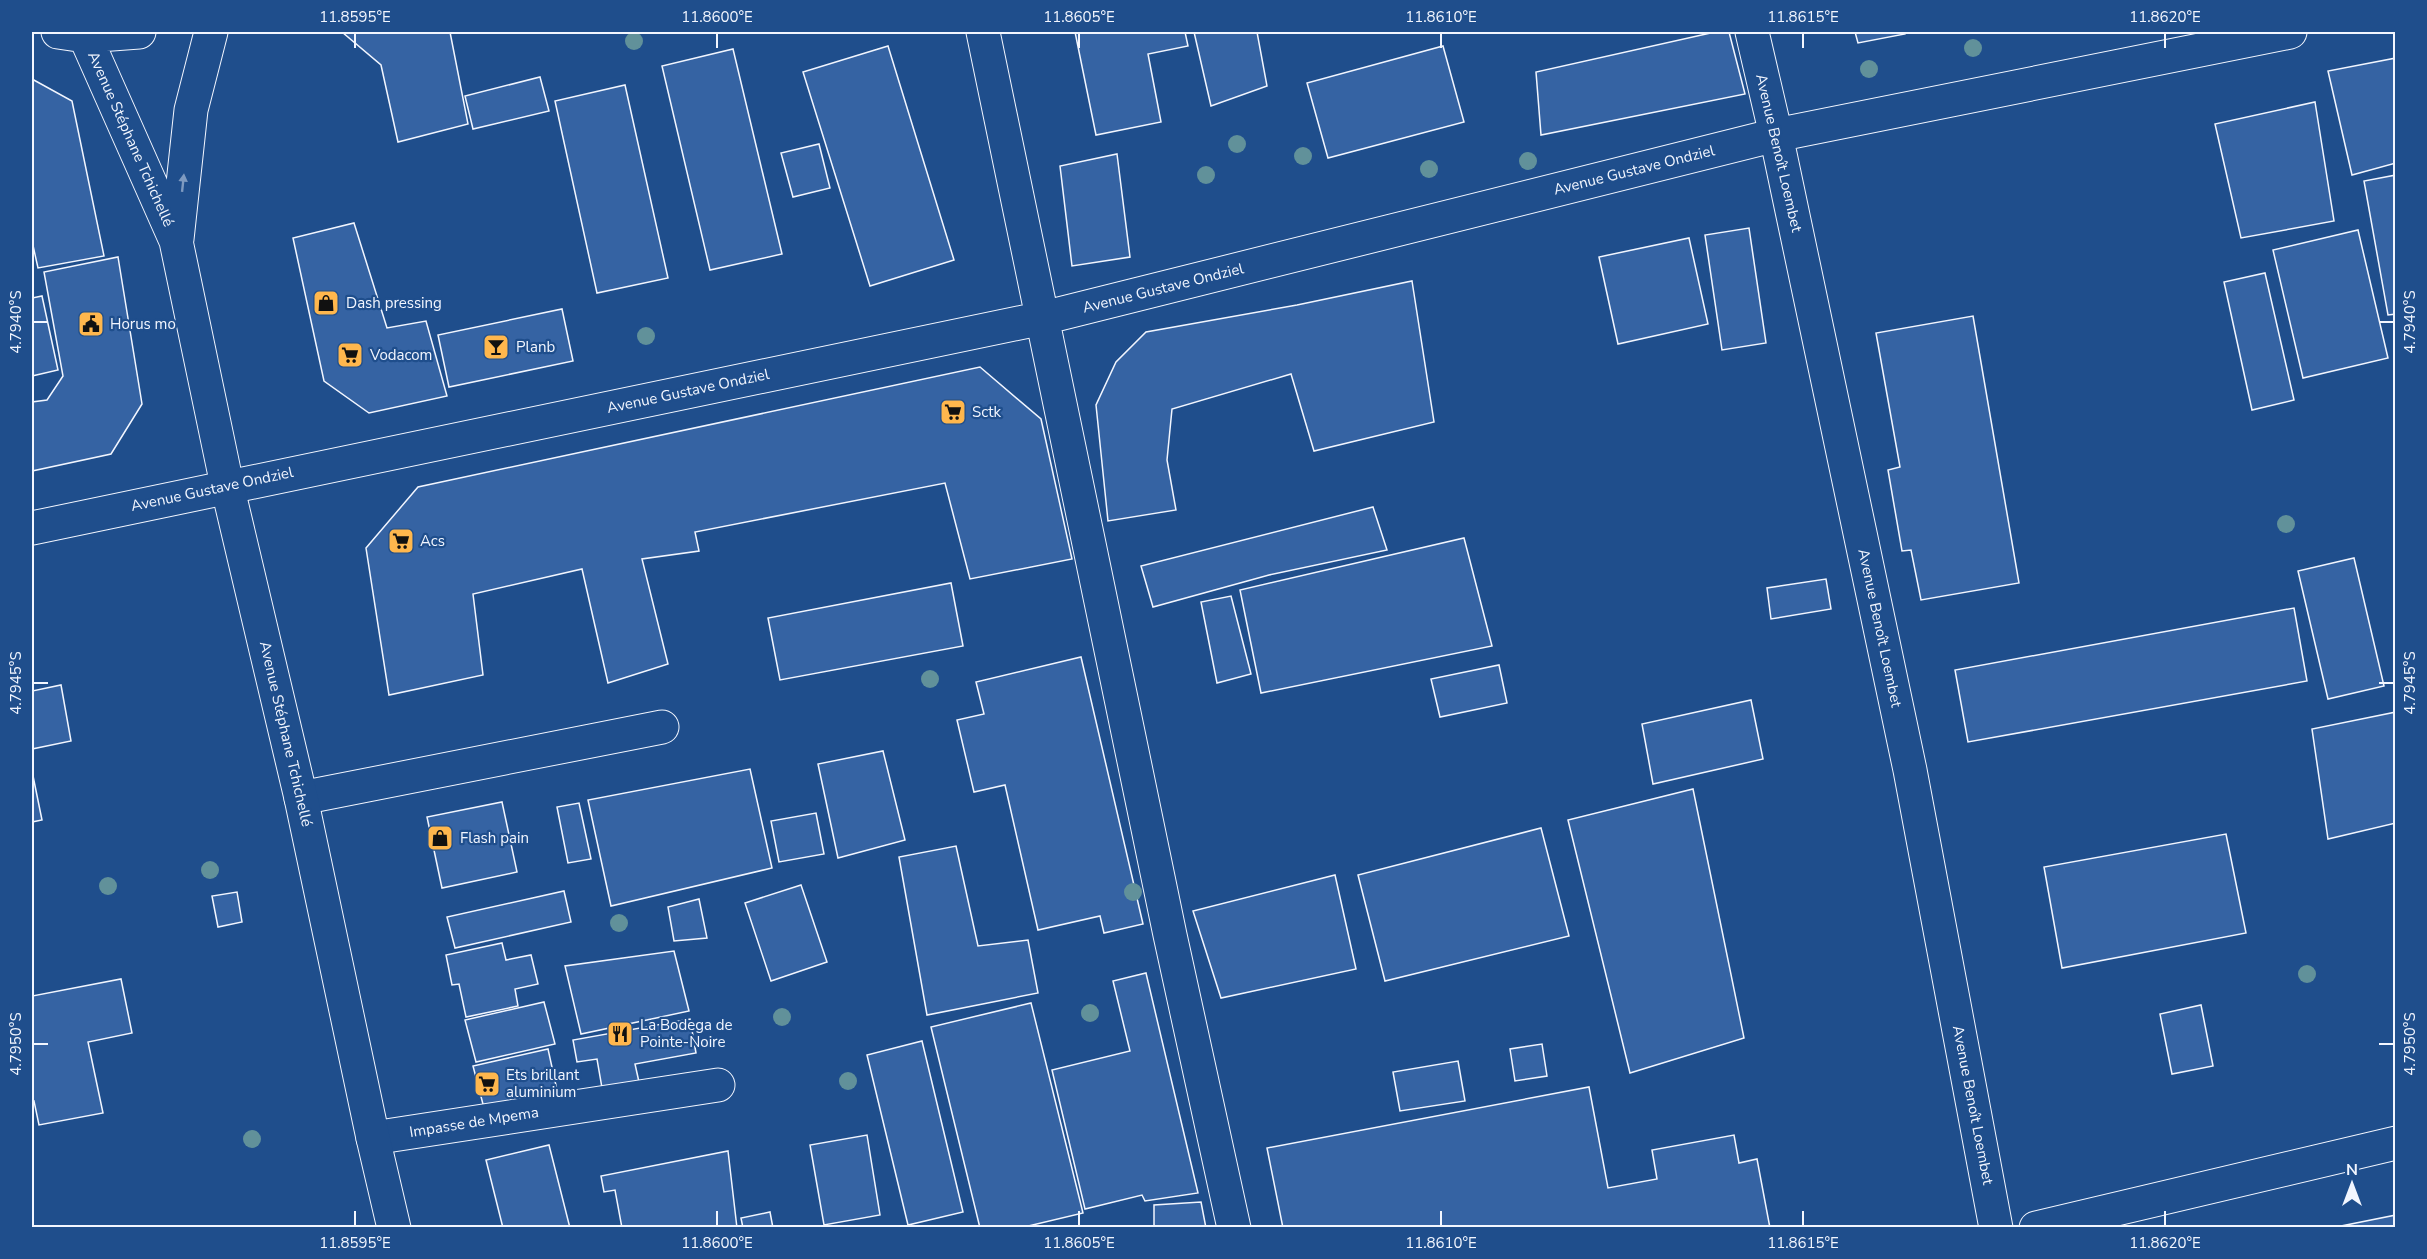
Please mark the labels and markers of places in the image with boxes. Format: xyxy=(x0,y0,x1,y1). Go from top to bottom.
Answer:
shop icon: Dash pressing xyxy=(311,288,341,318)
place label: Dash pressing xyxy=(346,293,442,313)
public building icon: Horus mo xyxy=(76,309,106,339)
place label: Horus mo xyxy=(110,314,176,334)
bar icon: Planb xyxy=(481,332,511,362)
place label: Planb xyxy=(516,337,555,357)
supermarket icon: Vodacom xyxy=(335,340,365,370)
place label: Vodacom xyxy=(369,345,432,365)
supermarket icon: Sctk xyxy=(938,397,968,427)
place label: Sctk xyxy=(972,402,1001,422)
supermarket icon: Acs xyxy=(386,526,416,556)
place label: Acs xyxy=(420,531,445,551)
shop icon: Flash pain xyxy=(425,823,455,853)
place label: Flash pain xyxy=(460,828,529,848)
place label: La Bodega de Pointe-Noire xyxy=(640,1015,732,1052)
restaurant icon: La Bodega de Pointe-Noire xyxy=(605,1019,635,1049)
place label: Ets brillant aluminium xyxy=(506,1065,580,1102)
supermarket icon: Ets brillant aluminium xyxy=(472,1069,502,1099)

